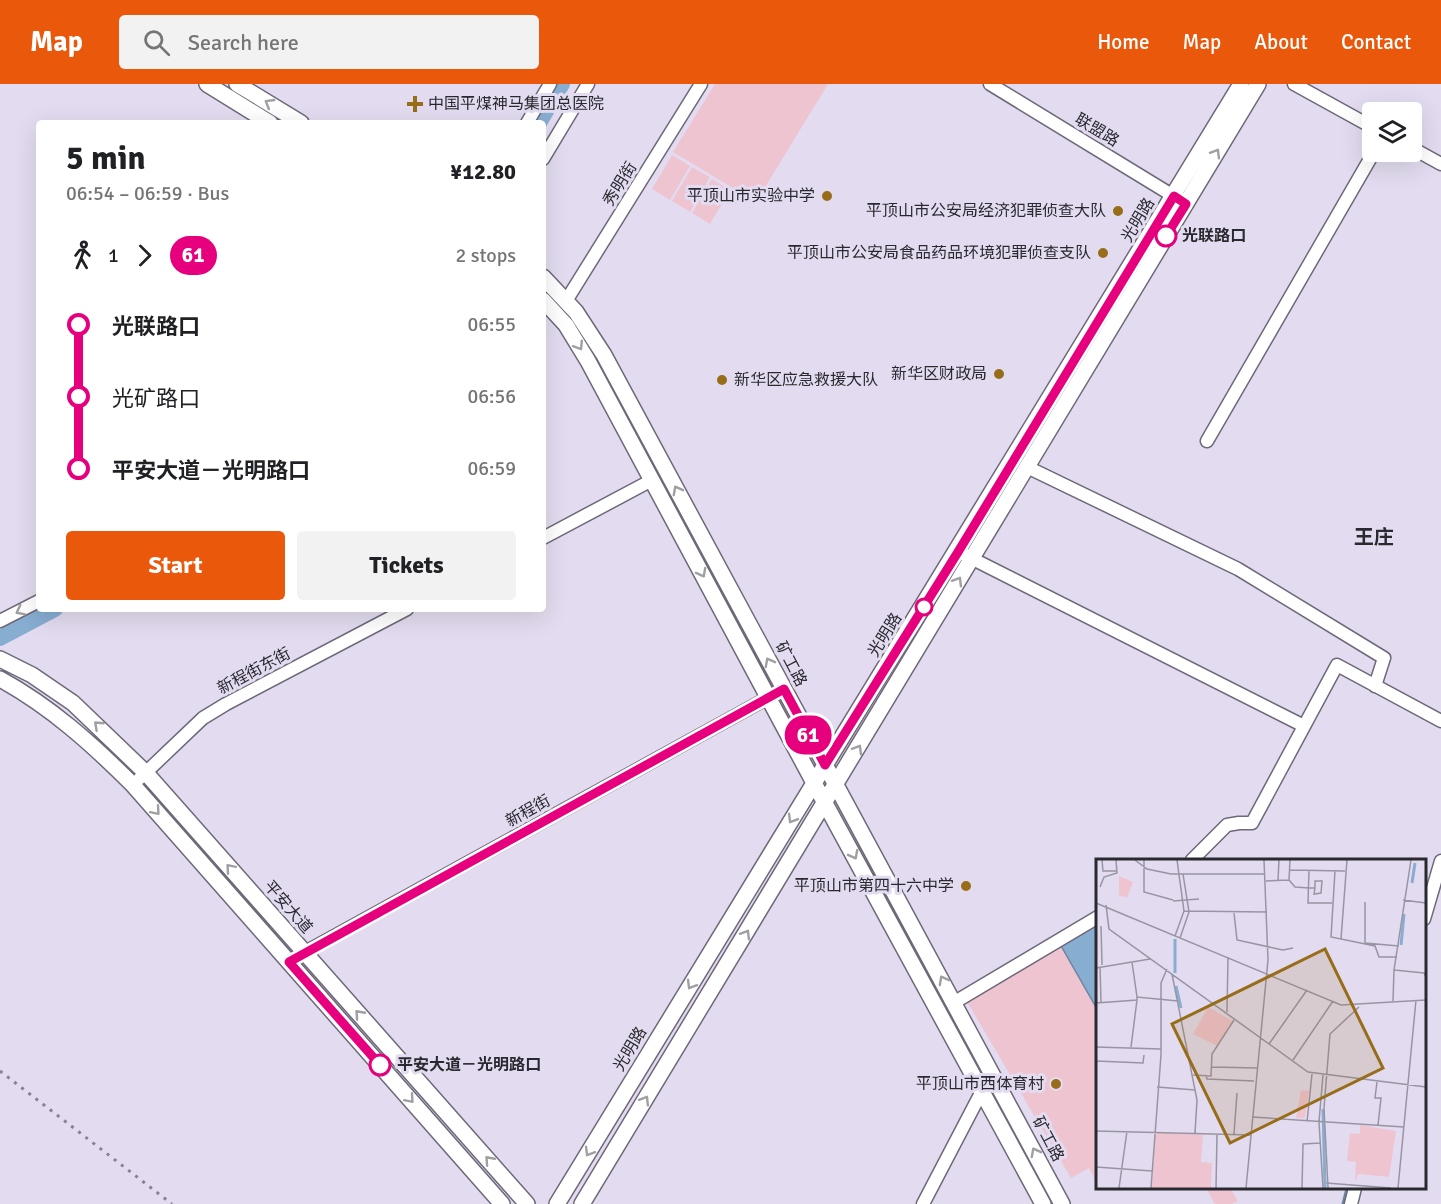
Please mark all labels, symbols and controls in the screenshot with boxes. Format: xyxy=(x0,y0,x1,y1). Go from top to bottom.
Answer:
search box xyxy=(119,15,539,69)
text: Map xyxy=(30,25,83,59)
icon: search xyxy=(140,26,173,59)
text: Search here xyxy=(188,29,299,56)
text: Home xyxy=(1097,29,1150,55)
text: Map xyxy=(1183,29,1221,55)
text: About xyxy=(1254,29,1308,55)
text: Contact xyxy=(1341,29,1411,55)
place label: 中国平煤神马集团总医院 xyxy=(428,94,604,114)
marker: 中国平煤神马集团总医院 xyxy=(406,95,424,113)
one-way arrow xyxy=(265,99,275,111)
map controls xyxy=(1362,102,1422,162)
button: layers xyxy=(1362,102,1422,162)
street label: 联盟路 xyxy=(1071,109,1123,151)
text: 5 min xyxy=(66,138,146,179)
one-way arrow xyxy=(1209,149,1220,159)
text: ¥12.80 xyxy=(450,158,516,185)
street label: 秀明街 xyxy=(599,158,641,210)
text: 06:54 – 06:59 · Bus xyxy=(66,181,229,206)
place label: 平顶山市实验中学 xyxy=(687,186,815,206)
marker: 平顶山市实验中学 xyxy=(820,189,834,203)
street label: 光明路 xyxy=(1117,194,1159,246)
place label: 平顶山市公安局经济犯罪侦查大队 xyxy=(866,201,1106,221)
marker: 平顶山市公安局经济犯罪侦查大队 xyxy=(1111,204,1125,218)
marker: 光联路口 xyxy=(1155,225,1177,247)
place label: 光联路口 xyxy=(1182,226,1246,246)
icon: walk xyxy=(66,239,99,272)
icon: forward xyxy=(128,239,161,272)
text: 61 xyxy=(182,242,205,268)
text: 1 xyxy=(108,243,119,268)
text: 2 stops xyxy=(455,243,516,268)
place label: 平顶山市公安局食品药品环境犯罪侦查支队 xyxy=(787,243,1091,263)
marker: 平顶山市公安局食品药品环境犯罪侦查支队 xyxy=(1096,246,1110,260)
text: 06:55 xyxy=(467,312,516,337)
text: 光联路口 xyxy=(112,313,200,340)
one-way arrow xyxy=(572,340,584,350)
place label: 新华区财政局 xyxy=(891,364,987,384)
marker: 新华区财政局 xyxy=(992,367,1006,381)
place label: 新华区应急救援大队 xyxy=(734,370,878,390)
marker: 新华区应急救援大队 xyxy=(715,373,729,387)
text: 06:56 xyxy=(467,384,516,409)
text: 光矿路口 xyxy=(112,385,200,412)
text: 06:59 xyxy=(467,456,516,481)
text: 平安大道－光明路口 xyxy=(112,457,310,484)
one-way arrow xyxy=(673,485,684,496)
district label: 王庄 xyxy=(1354,525,1394,550)
button: Start xyxy=(66,531,285,600)
button: Tickets xyxy=(297,531,516,600)
one-way arrow xyxy=(695,566,706,577)
one-way arrow xyxy=(951,577,963,587)
unlabelled marker xyxy=(915,598,933,616)
one-way arrow xyxy=(15,604,26,616)
street label: 光明路 xyxy=(864,609,906,661)
street label: 矿工路 xyxy=(771,638,811,690)
street label: 新程街东街 xyxy=(214,643,294,699)
one-way arrow xyxy=(765,657,776,668)
line badge: 61 xyxy=(781,716,835,754)
one-way arrow xyxy=(94,721,104,732)
text: 61 xyxy=(797,722,819,748)
one-way arrow xyxy=(850,745,862,755)
street label: 新程街 xyxy=(502,791,554,831)
one-way arrow xyxy=(149,804,160,815)
one-way arrow xyxy=(788,813,800,823)
one-way arrow xyxy=(847,849,858,860)
inset map xyxy=(1096,859,1426,1189)
one-way arrow xyxy=(226,864,237,875)
street label: 平安大道 xyxy=(259,876,317,938)
place label: 平顶山市第四十六中学 xyxy=(794,876,954,896)
marker: 平顶山市第四十六中学 xyxy=(959,879,973,893)
one-way arrow xyxy=(739,930,751,940)
one-way arrow xyxy=(939,976,950,987)
one-way arrow xyxy=(686,979,698,989)
one-way arrow xyxy=(355,1011,366,1021)
street label: 光明路 xyxy=(609,1023,651,1075)
marker: 平安大道－光明路口 xyxy=(369,1054,391,1076)
place label: 平安大道－光明路口 xyxy=(397,1055,541,1075)
place label: 平顶山市西体育村 xyxy=(916,1074,1044,1094)
marker: 平顶山市西体育村 xyxy=(1049,1077,1063,1091)
one-way arrow xyxy=(403,1092,414,1103)
one-way arrow xyxy=(638,1096,649,1107)
street label: 矿工路 xyxy=(1028,1113,1068,1165)
one-way arrow xyxy=(584,1146,596,1156)
one-way arrow xyxy=(1031,1148,1042,1159)
one-way arrow xyxy=(485,1156,496,1167)

